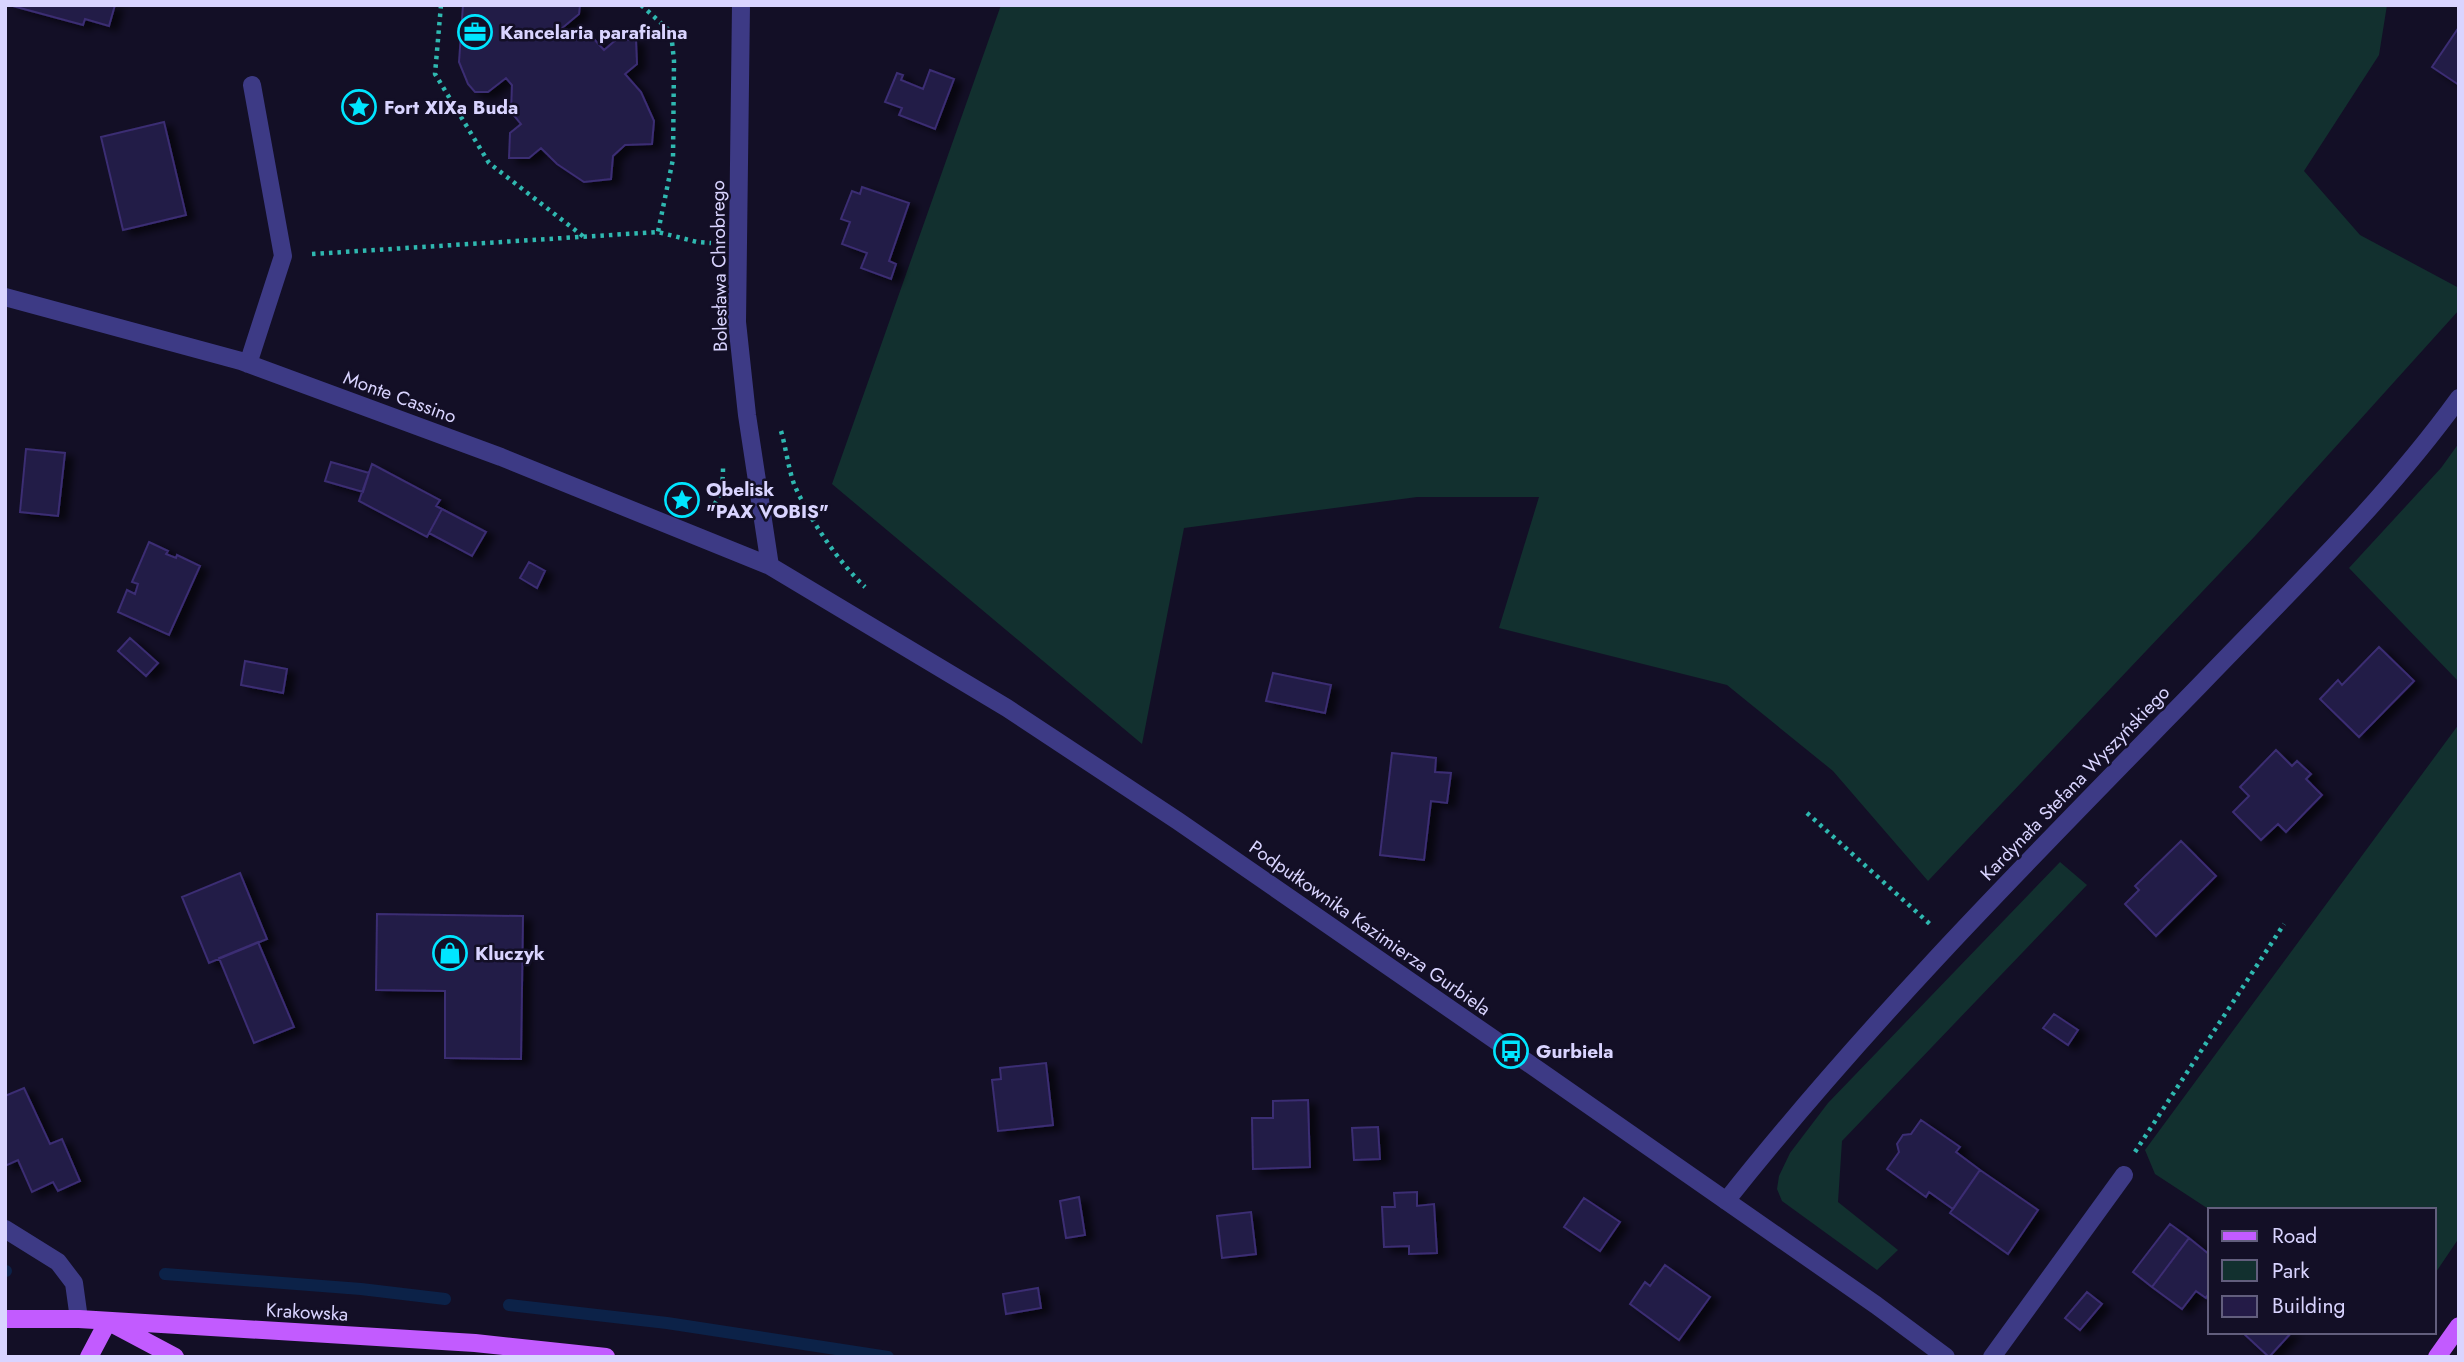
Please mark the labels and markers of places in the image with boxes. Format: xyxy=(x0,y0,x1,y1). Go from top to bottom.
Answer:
office icon: Kancelaria parafialna xyxy=(456,13,494,51)
place label: Kancelaria parafialna xyxy=(500,19,687,46)
place icon: Fort XIXa Buda xyxy=(340,88,378,126)
place label: Fort XIXa Buda xyxy=(384,94,518,121)
place label: Obelisk "PAX VOBIS" xyxy=(706,476,829,525)
place icon: Obelisk "PAX VOBIS" xyxy=(663,481,701,519)
shop icon: Kluczyk xyxy=(431,934,469,972)
place label: Kluczyk xyxy=(475,940,545,967)
bus stop icon: Gurbiela xyxy=(1492,1032,1530,1070)
place label: Gurbiela xyxy=(1536,1038,1613,1065)

